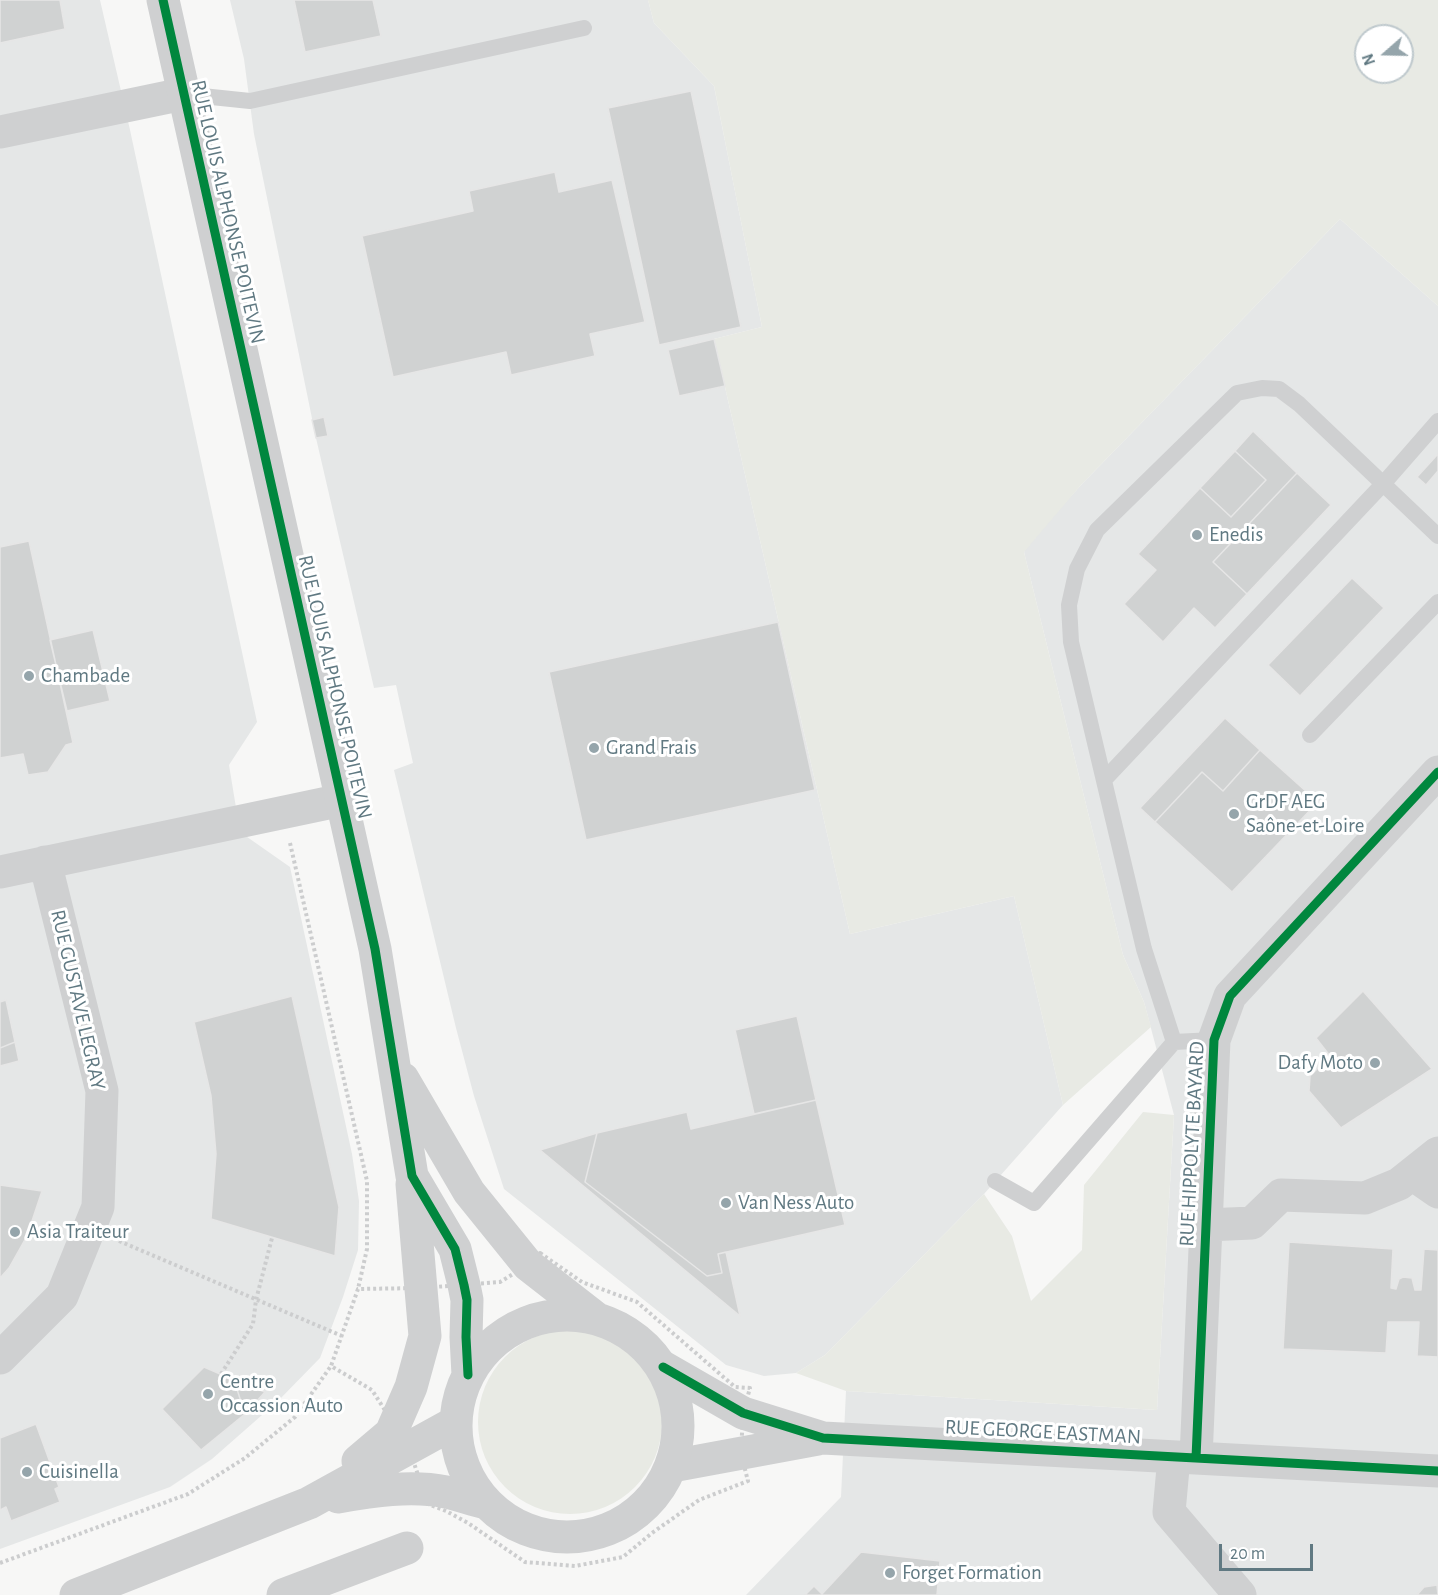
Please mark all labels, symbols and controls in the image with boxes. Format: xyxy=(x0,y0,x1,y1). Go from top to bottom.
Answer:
north arrow xyxy=(1354,24,1414,84)
text: N xyxy=(1360,52,1378,67)
street label: RUE LOUIS ALPHONSE POITEVIN xyxy=(185,78,271,346)
place label: Enedis xyxy=(1209,522,1263,548)
marker: Enedis xyxy=(1190,528,1204,542)
street label: RUE LOUIS ALPHONSE POITEVIN xyxy=(292,553,378,821)
place label: Chambade xyxy=(41,663,130,689)
marker: Chambade xyxy=(22,669,36,683)
place label: Grand Frais xyxy=(606,735,697,761)
marker: Grand Frais xyxy=(587,741,601,755)
place label: GrDF AEG Saône-et-Loire xyxy=(1246,789,1364,839)
marker: GrDF AEG Saône-et-Loire xyxy=(1227,807,1241,821)
street label: RUE GUSTAVE LEGRAY xyxy=(45,907,111,1093)
street label: RUE HIPPOLYTE BAYARD xyxy=(1174,1041,1210,1247)
place label: Dafy Moto xyxy=(1278,1050,1363,1076)
marker: Dafy Moto xyxy=(1368,1056,1382,1070)
place label: Van Ness Auto xyxy=(738,1190,854,1216)
marker: Van Ness Auto xyxy=(719,1196,733,1210)
place label: Asia Traiteur xyxy=(27,1219,129,1245)
marker: Asia Traiteur xyxy=(8,1225,22,1239)
place label: Centre Occassion Auto xyxy=(220,1369,343,1419)
marker: Centre Occassion Auto xyxy=(201,1387,215,1401)
street label: RUE GEORGE EASTMAN xyxy=(944,1414,1142,1450)
place label: Cuisinella xyxy=(39,1459,119,1485)
marker: Cuisinella xyxy=(20,1465,34,1479)
scale bar xyxy=(1222,1532,1316,1570)
text: 20 m xyxy=(1230,1545,1265,1563)
place label: Forget Formation xyxy=(902,1560,1042,1586)
marker: Forget Formation xyxy=(883,1566,897,1580)

